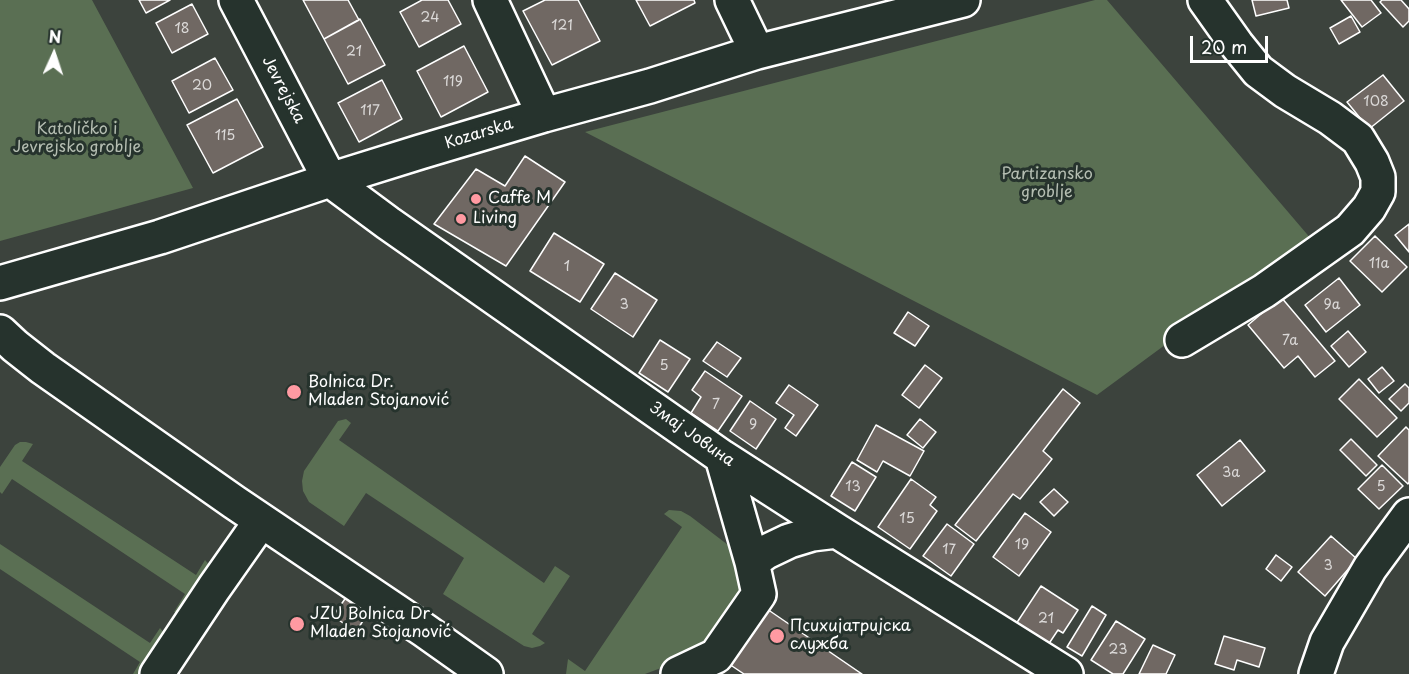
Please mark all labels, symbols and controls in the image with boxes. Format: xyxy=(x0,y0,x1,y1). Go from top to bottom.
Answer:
house number: 24 xyxy=(421,10,439,26)
house number: 121 xyxy=(551,18,573,34)
house number: 18 xyxy=(174,21,190,37)
north arrow xyxy=(24,24,84,84)
text: N xyxy=(48,24,62,48)
scale bar xyxy=(1193,24,1271,62)
text: 20 m xyxy=(1201,33,1247,60)
house number: 21 xyxy=(346,44,362,60)
street label: Jevrejska xyxy=(257,53,309,127)
house number: 119 xyxy=(443,74,463,90)
house number: 20 xyxy=(192,78,212,94)
house number: 108 xyxy=(1363,94,1389,110)
house number: 117 xyxy=(360,103,380,119)
street label: Kozarska xyxy=(443,115,515,153)
park label: Katoličko i Jevrejsko groblje xyxy=(13,120,141,158)
house number: 115 xyxy=(215,128,235,144)
park label: Partizansko groblje xyxy=(1001,165,1093,203)
place label: Caffe M xyxy=(488,189,551,209)
marker: Caffe M xyxy=(469,192,483,206)
place label: Living xyxy=(473,209,517,229)
marker: Living xyxy=(454,212,468,226)
house number: 11a xyxy=(1369,256,1389,272)
house number: 1 xyxy=(564,259,570,275)
house number: 3 xyxy=(619,297,629,313)
house number: 9a xyxy=(1324,297,1340,313)
house number: 7a xyxy=(1282,333,1298,349)
house number: 5 xyxy=(659,358,669,374)
place label: Bolnica Dr. Mladen Stojanović xyxy=(308,373,449,411)
marker: Bolnica Dr. Mladen Stojanović xyxy=(285,383,303,401)
house number: 7 xyxy=(712,397,720,413)
street label: Змај Јовина xyxy=(646,399,738,471)
house number: 9 xyxy=(749,417,757,433)
house number: 3a xyxy=(1222,465,1240,481)
house number: 13 xyxy=(845,479,861,495)
house number: 5 xyxy=(1376,479,1386,495)
house number: 15 xyxy=(899,511,915,527)
house number: 19 xyxy=(1015,537,1029,553)
house number: 17 xyxy=(942,542,956,558)
house number: 3 xyxy=(1323,558,1333,574)
place label: JZU Bolnica Dr Mladen Stojanović xyxy=(310,605,451,643)
house number: 21 xyxy=(1038,611,1054,627)
marker: JZU Bolnica Dr Mladen Stojanović xyxy=(288,615,306,633)
place label: Психијатријска служба xyxy=(790,617,911,655)
marker: Психијатријска служба xyxy=(768,627,786,645)
house number: 23 xyxy=(1109,642,1127,658)

